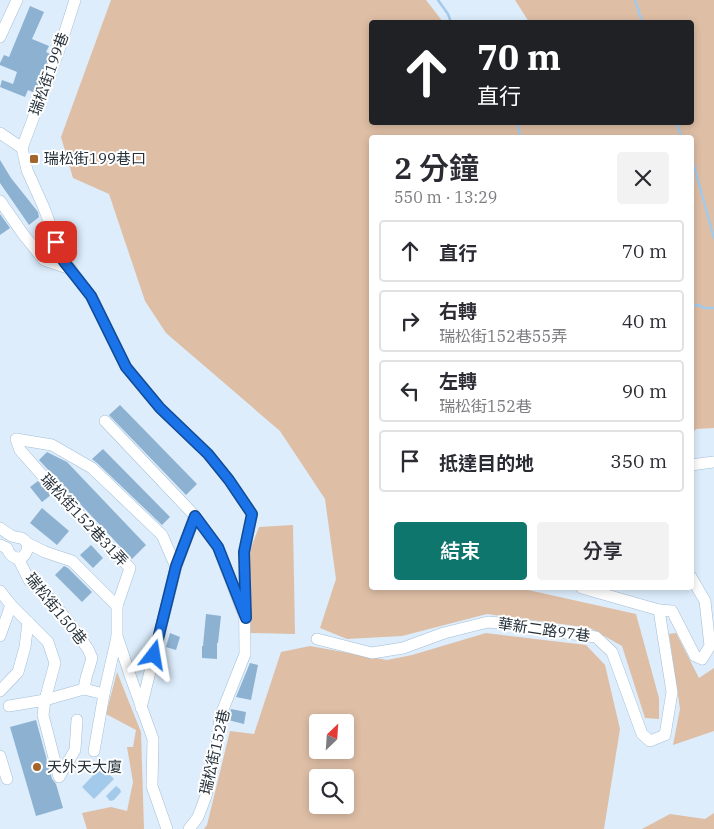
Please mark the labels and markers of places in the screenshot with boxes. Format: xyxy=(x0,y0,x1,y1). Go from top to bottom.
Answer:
place label: 瑞松街199巷口 xyxy=(44,149,146,168)
marker: 瑞松街199巷口 xyxy=(28,153,40,165)
pin xyxy=(35,221,77,263)
place label: 天外天大廈 xyxy=(47,757,122,776)
marker: 天外天大廈 xyxy=(31,761,43,773)

